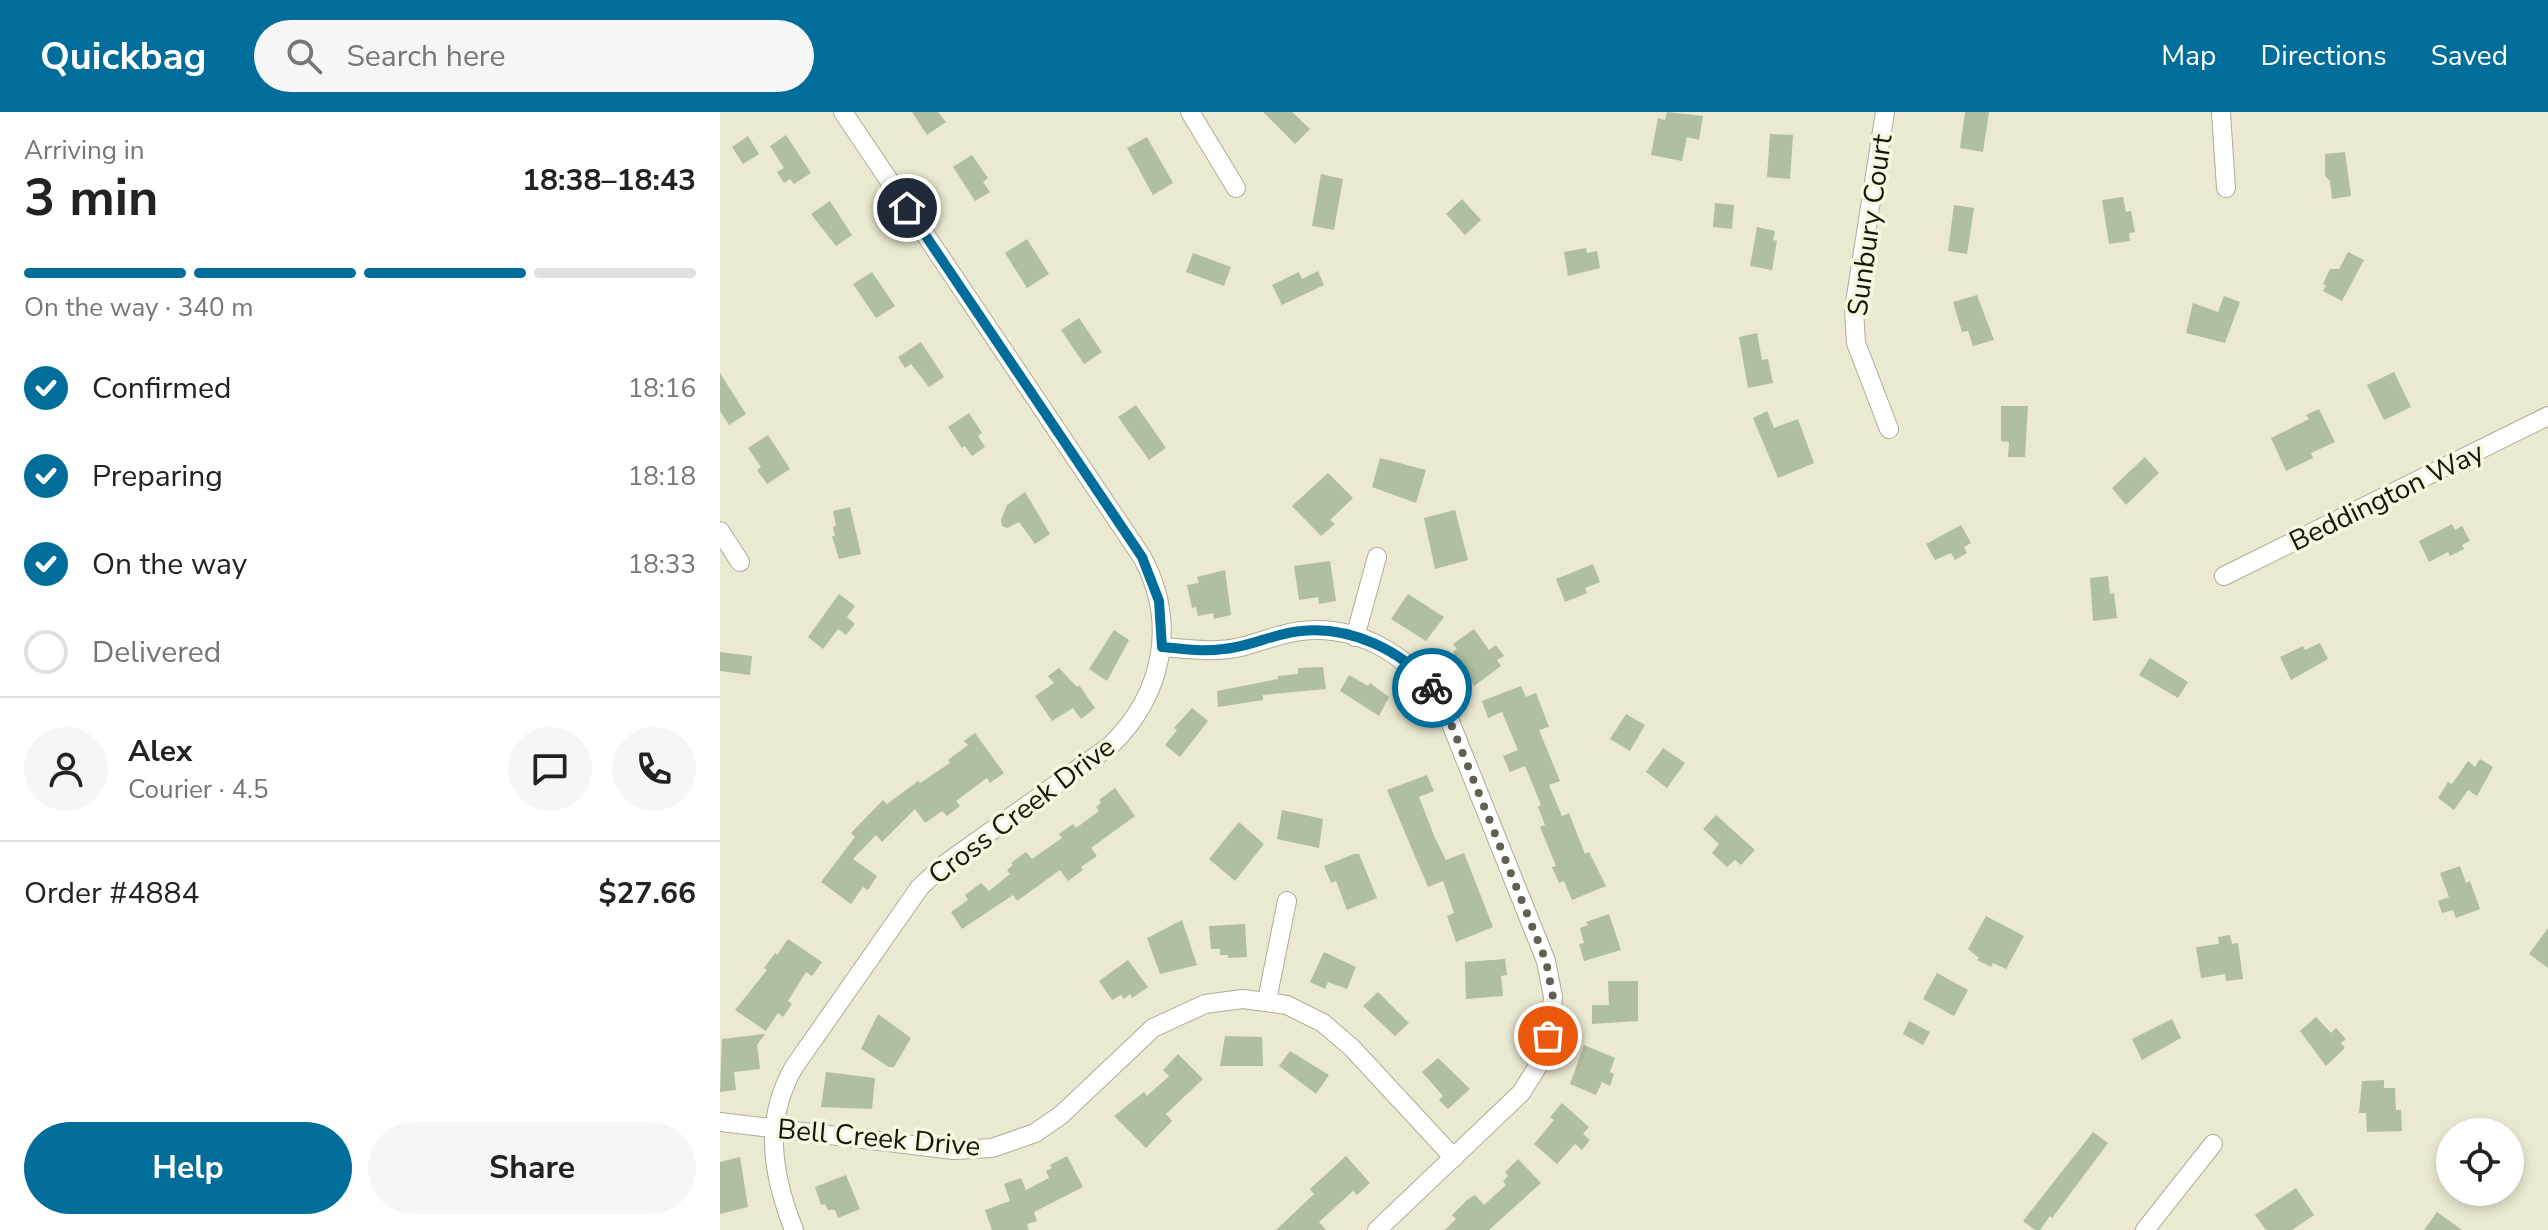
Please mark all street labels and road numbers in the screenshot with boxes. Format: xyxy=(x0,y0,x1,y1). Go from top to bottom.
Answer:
street label: Sunbury Court xyxy=(1838,132,1902,318)
street label: Beddington Way xyxy=(2283,433,2491,560)
street label: Cross Creek Drive xyxy=(921,728,1123,894)
street label: Bell Creek Drive xyxy=(776,1110,982,1166)

